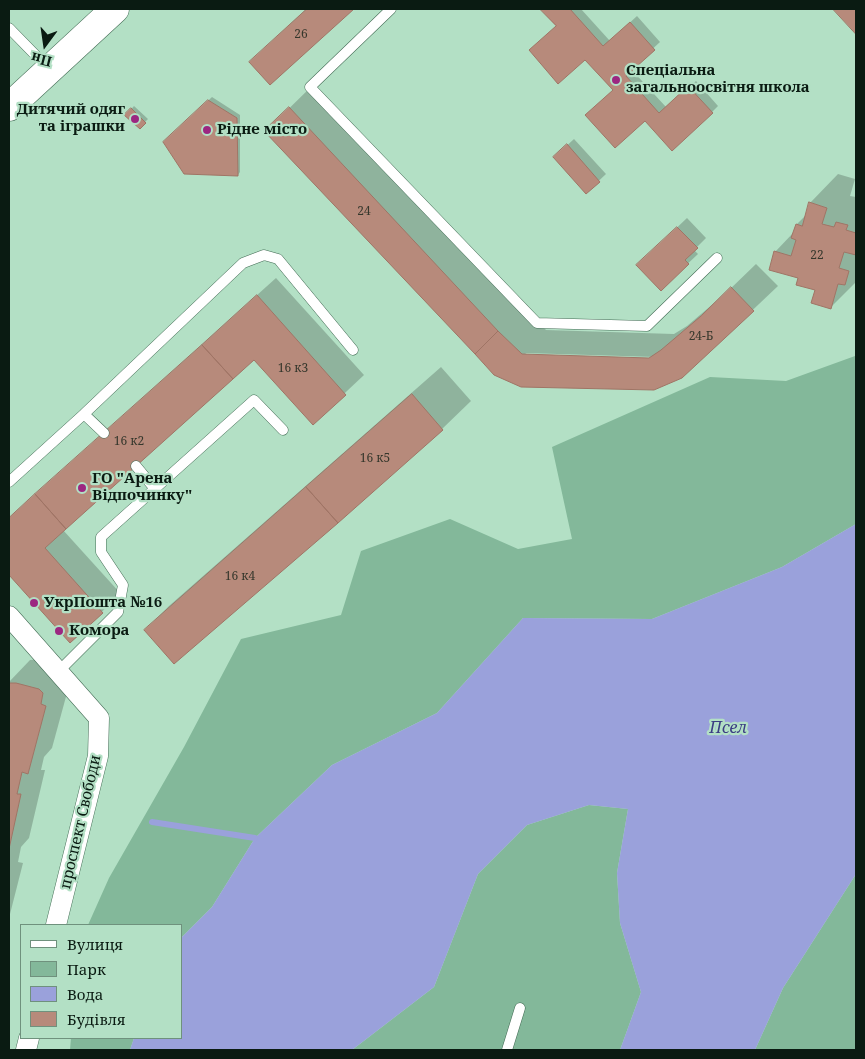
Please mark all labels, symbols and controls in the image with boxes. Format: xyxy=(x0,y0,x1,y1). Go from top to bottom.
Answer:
north arrow xyxy=(20,20,70,70)
house number: 26 xyxy=(294,28,308,42)
text: Пн xyxy=(29,48,54,72)
place label: Спеціальна загальноосвітня школа xyxy=(626,62,810,97)
marker: Спеціальна загальноосвітня школа xyxy=(610,74,622,86)
place label: Дитячий одяг та іграшки xyxy=(17,101,125,136)
marker: Дитячий одяг та іграшки xyxy=(129,113,141,125)
place label: Рідне місто xyxy=(217,121,307,139)
marker: Рідне місто xyxy=(201,124,213,136)
house number: 24 xyxy=(357,205,371,219)
house number: 22 xyxy=(810,249,824,263)
house number: 24-Б xyxy=(689,330,713,344)
house number: 16 к3 xyxy=(278,362,308,376)
house number: 16 к2 xyxy=(114,435,144,449)
house number: 16 к5 xyxy=(360,452,390,466)
place label: ГО "Арена Відпочинку" xyxy=(92,470,192,505)
marker: ГО "Арена Відпочинку" xyxy=(76,482,88,494)
house number: 16 к4 xyxy=(225,570,255,584)
place label: УкрПошта №16 xyxy=(44,594,162,612)
marker: УкрПошта №16 xyxy=(28,597,40,609)
place label: Комора xyxy=(69,622,129,640)
marker: Комора xyxy=(53,625,65,637)
water label: Псел xyxy=(709,718,747,738)
street label: проспект Свободи xyxy=(57,753,105,891)
legend xyxy=(20,924,182,1039)
text: Вулиця xyxy=(67,934,123,954)
text: Парк xyxy=(67,959,106,979)
text: Вода xyxy=(67,984,103,1004)
text: Будівля xyxy=(67,1009,125,1029)

